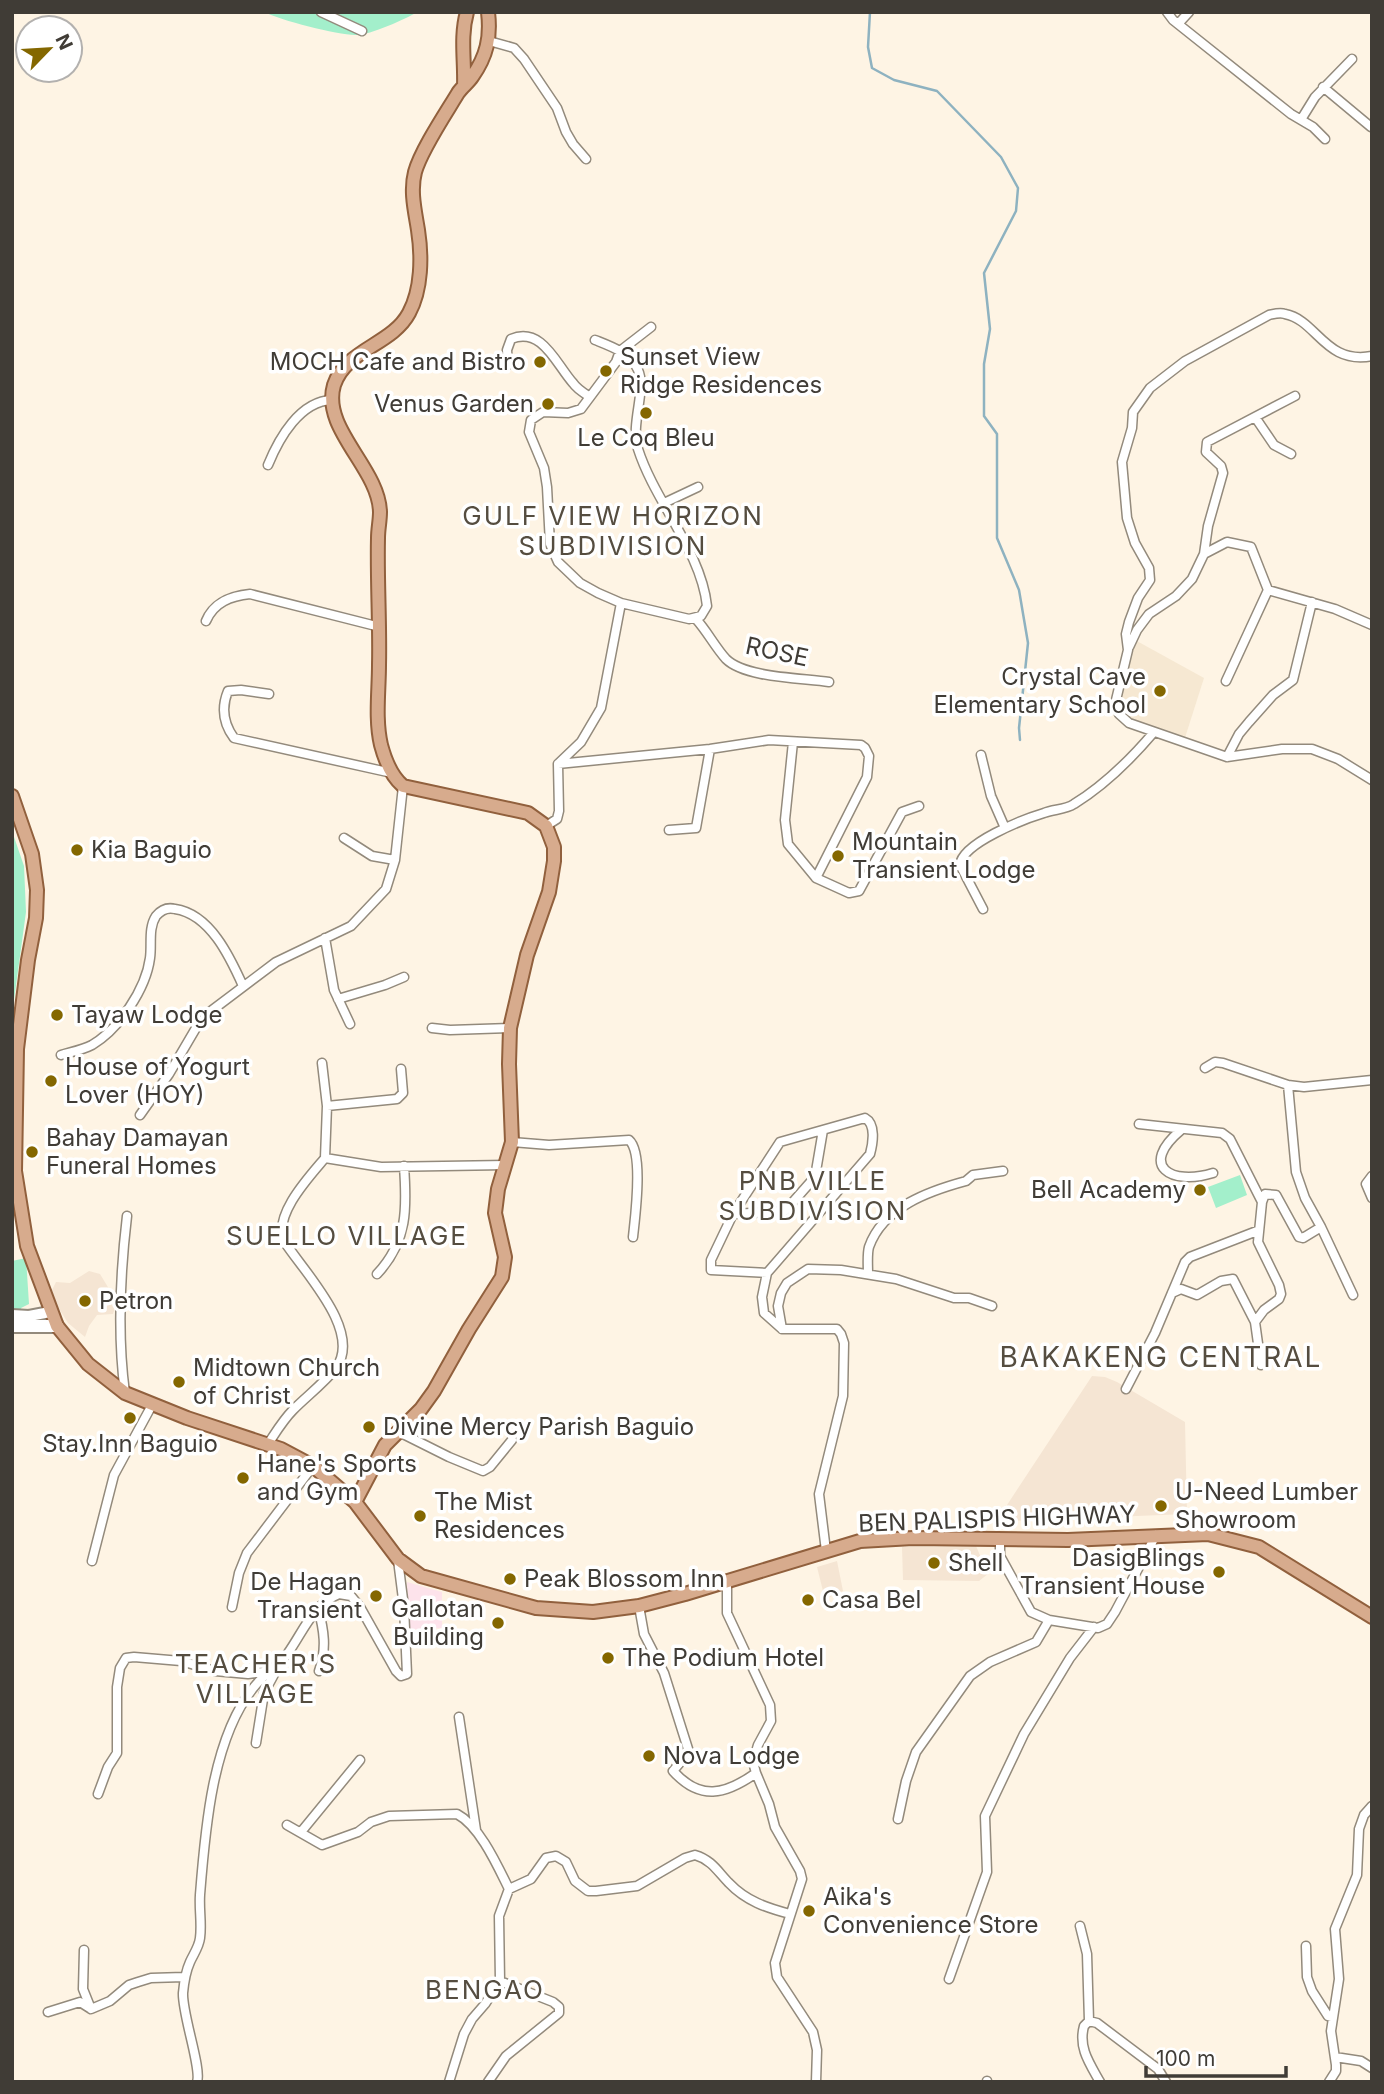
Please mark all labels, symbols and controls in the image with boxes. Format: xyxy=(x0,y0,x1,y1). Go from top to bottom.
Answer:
north arrow xyxy=(14,14,84,84)
text: N xyxy=(50,31,77,53)
place label: Sunset View Ridge Residences xyxy=(620,342,822,399)
place label: MOCH Cafe and Bistro xyxy=(270,347,526,376)
marker: MOCH Cafe and Bistro xyxy=(532,354,548,370)
marker: Sunset View Ridge Residences xyxy=(598,363,614,379)
place label: Venus Garden xyxy=(374,389,534,418)
marker: Venus Garden xyxy=(540,396,556,412)
marker: Le Coq Bleu xyxy=(638,405,654,421)
place label: Le Coq Bleu xyxy=(577,423,715,452)
district label: GULF VIEW HORIZON SUBDIVISION xyxy=(462,500,764,561)
street label: ROSE xyxy=(743,631,811,672)
place label: Crystal Cave Elementary School xyxy=(934,662,1146,719)
marker: Crystal Cave Elementary School xyxy=(1152,683,1168,699)
place label: Mountain Transient Lodge xyxy=(852,827,1035,884)
place label: Kia Baguio xyxy=(91,835,212,864)
marker: Kia Baguio xyxy=(69,842,85,858)
marker: Mountain Transient Lodge xyxy=(830,848,846,864)
place label: Tayaw Lodge xyxy=(71,1000,222,1029)
marker: Tayaw Lodge xyxy=(49,1007,65,1023)
place label: House of Yogurt Lover (HOY) xyxy=(65,1052,250,1109)
marker: House of Yogurt Lover (HOY) xyxy=(43,1073,59,1089)
place label: Bahay Damayan Funeral Homes xyxy=(46,1123,229,1180)
marker: Bahay Damayan Funeral Homes xyxy=(24,1144,40,1160)
district label: PNB VILLE SUBDIVISION xyxy=(719,1165,907,1226)
place label: Bell Academy xyxy=(1031,1175,1186,1204)
marker: Bell Academy xyxy=(1192,1182,1208,1198)
district label: SUELLO VILLAGE xyxy=(226,1220,468,1251)
place label: Petron xyxy=(99,1286,173,1315)
marker: Petron xyxy=(77,1293,93,1309)
district label: BAKAKENG CENTRAL xyxy=(1000,1340,1322,1374)
place label: Midtown Church of Christ xyxy=(193,1353,380,1410)
marker: Midtown Church of Christ xyxy=(171,1374,187,1390)
marker: Stay.Inn Baguio xyxy=(122,1410,138,1426)
place label: Divine Mercy Parish Baguio xyxy=(383,1412,694,1441)
marker: Divine Mercy Parish Baguio xyxy=(361,1419,377,1435)
place label: Stay.Inn Baguio xyxy=(42,1429,218,1458)
place label: Hane's Sports and Gym xyxy=(257,1449,417,1506)
marker: Hane's Sports and Gym xyxy=(235,1470,251,1486)
place label: U-Need Lumber Showroom xyxy=(1175,1477,1358,1534)
place label: The Mist Residences xyxy=(434,1487,565,1544)
marker: U-Need Lumber Showroom xyxy=(1153,1498,1169,1514)
street label: BEN PALISPIS HIGHWAY xyxy=(858,1499,1136,1538)
marker: The Mist Residences xyxy=(412,1508,428,1524)
place label: DasigBlings Transient House xyxy=(1020,1543,1205,1600)
place label: Shell xyxy=(948,1548,1003,1577)
marker: Shell xyxy=(926,1555,942,1571)
place label: Peak Blossom Inn xyxy=(524,1564,725,1593)
marker: DasigBlings Transient House xyxy=(1211,1564,1227,1580)
place label: De Hagan Transient xyxy=(250,1567,362,1624)
marker: Peak Blossom Inn xyxy=(502,1571,518,1587)
place label: Casa Bel xyxy=(822,1585,921,1614)
marker: De Hagan Transient xyxy=(368,1588,384,1604)
marker: Casa Bel xyxy=(800,1592,816,1608)
place label: Gallotan Building xyxy=(391,1594,484,1651)
marker: Gallotan Building xyxy=(490,1615,506,1631)
place label: The Podium Hotel xyxy=(622,1643,824,1672)
district label: TEACHER'S VILLAGE xyxy=(175,1648,337,1709)
marker: The Podium Hotel xyxy=(600,1650,616,1666)
place label: Nova Lodge xyxy=(663,1741,800,1770)
marker: Nova Lodge xyxy=(641,1748,657,1764)
place label: Aika's Convenience Store xyxy=(823,1882,1038,1939)
marker: Aika's Convenience Store xyxy=(801,1903,817,1919)
district label: BENGAO xyxy=(425,1974,545,2005)
scale bar xyxy=(1146,2035,1286,2078)
text: 100 m xyxy=(1156,2046,1215,2071)

